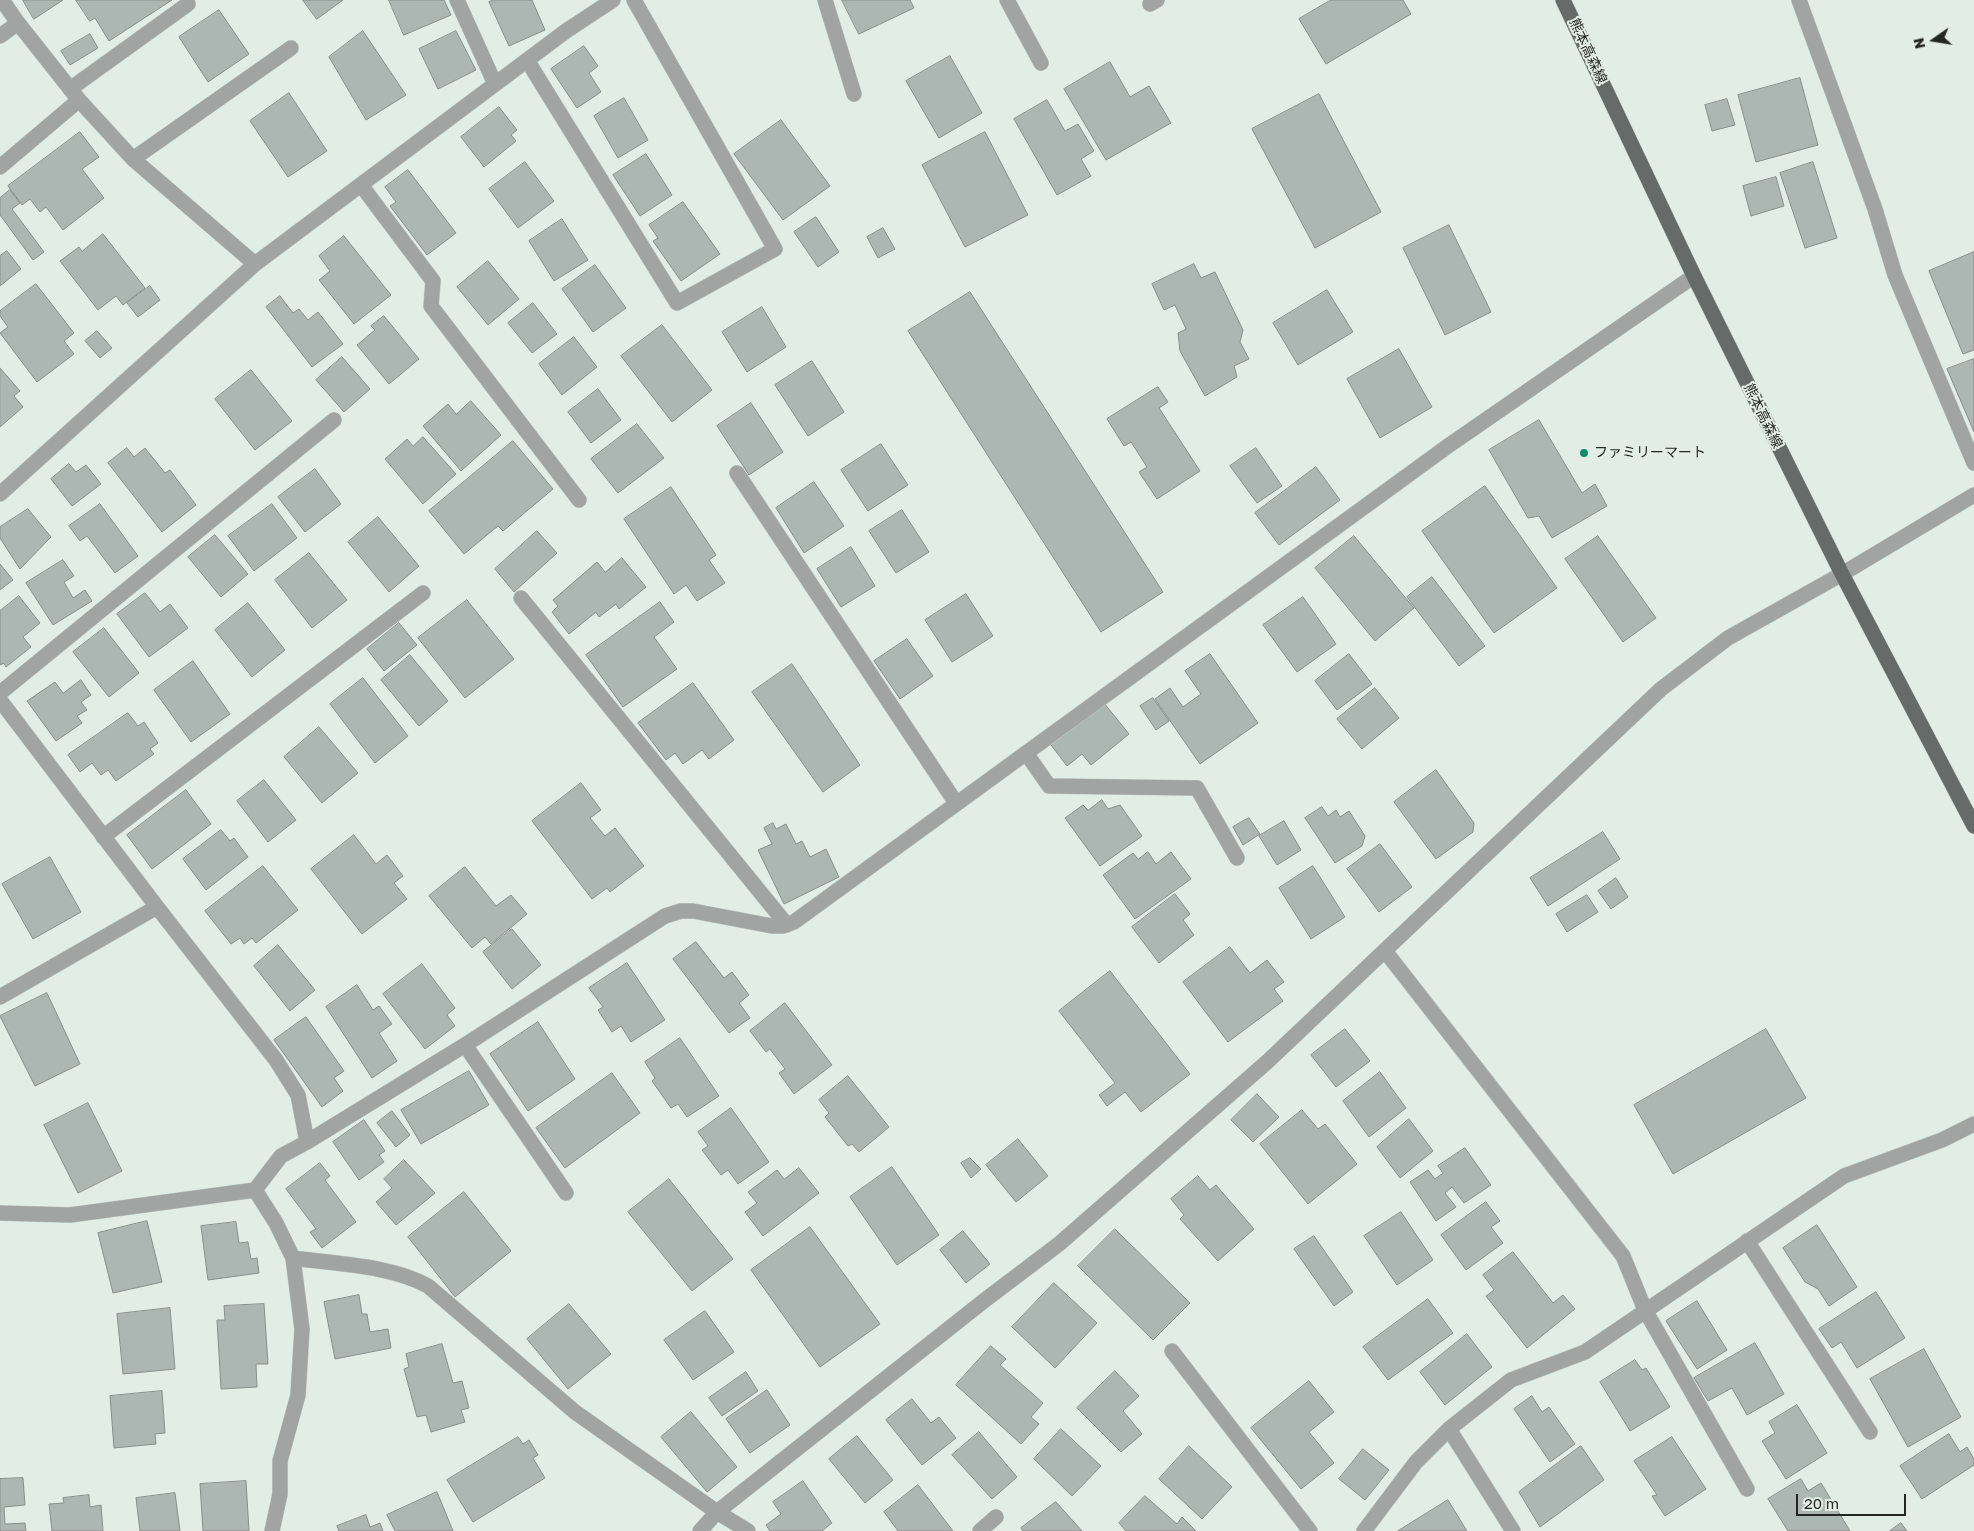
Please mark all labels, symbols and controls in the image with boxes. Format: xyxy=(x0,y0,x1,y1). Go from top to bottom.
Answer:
north arrow xyxy=(1909,15,1959,65)
street label: 熊本高森線 xyxy=(1566,16,1610,86)
text: N xyxy=(1909,36,1928,51)
street label: 熊本高森線 xyxy=(1740,381,1786,451)
place label: ファミリーマート xyxy=(1594,445,1706,461)
marker: ファミリーマート xyxy=(1578,447,1590,459)
scale bar xyxy=(1799,1484,1909,1516)
text: 20 m xyxy=(1804,1494,1839,1512)

